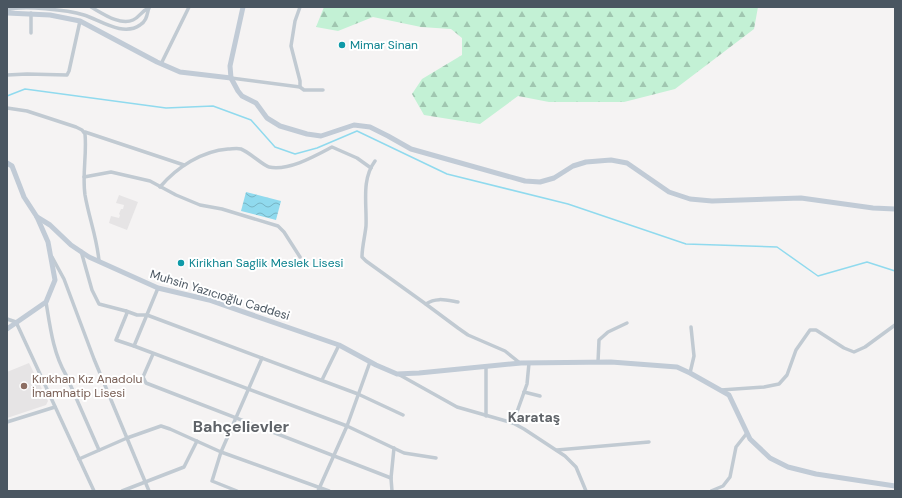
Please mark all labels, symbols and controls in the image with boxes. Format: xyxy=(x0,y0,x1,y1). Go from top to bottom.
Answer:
place label: Mimar Sinan xyxy=(350,37,418,53)
marker: Mimar Sinan xyxy=(337,40,347,50)
place label: Kirikhan Saglik Meslek Lisesi xyxy=(189,255,343,271)
marker: Kirikhan Saglik Meslek Lisesi xyxy=(176,258,186,268)
street label: Muhsin Yazıcıoğlu Caddesi xyxy=(148,266,292,324)
place label: Kırıkhan Kız Anadolu İmamhatip Lisesi xyxy=(32,371,142,401)
marker: Kırıkhan Kız Anadolu İmamhatip Lisesi xyxy=(19,381,29,391)
district label: Karataş xyxy=(508,408,560,426)
district label: Bahçelievler xyxy=(193,416,290,437)

